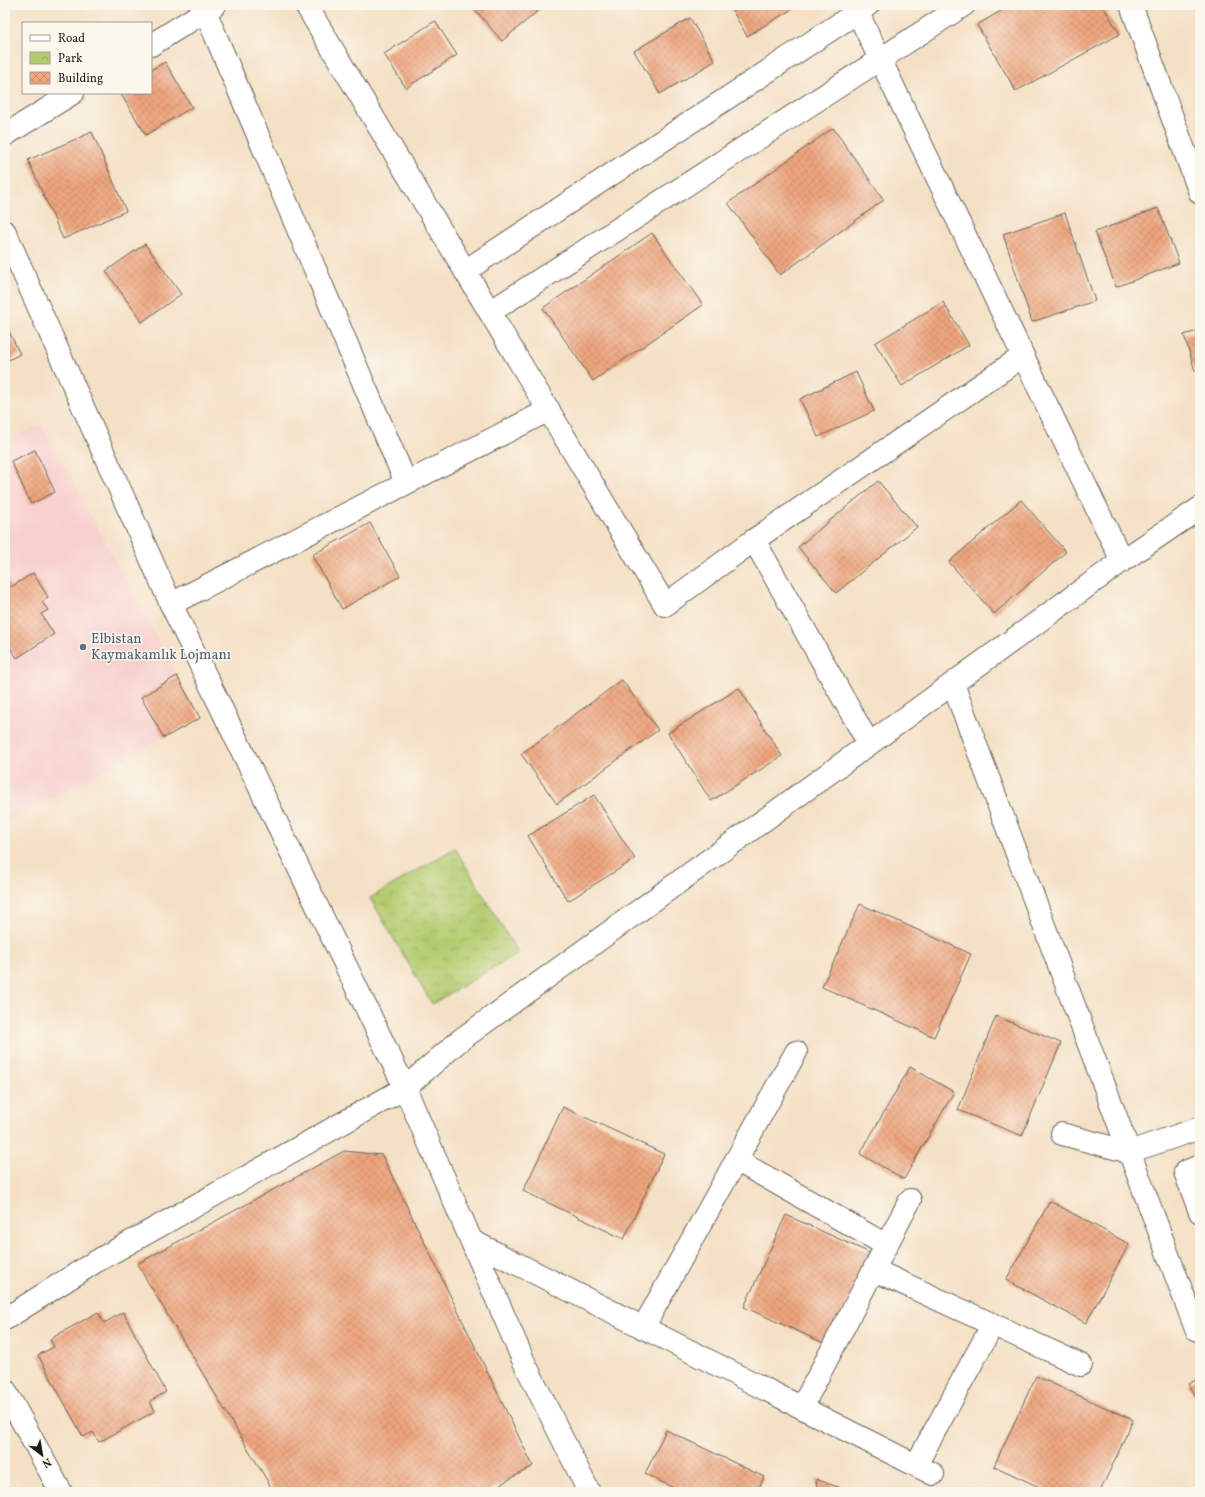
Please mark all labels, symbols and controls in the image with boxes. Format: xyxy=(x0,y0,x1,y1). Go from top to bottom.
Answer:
legend xyxy=(22,22,152,94)
text: Road xyxy=(58,31,85,47)
text: Park xyxy=(58,51,83,67)
text: Building xyxy=(58,71,103,87)
place label: Elbistan Kaymakamlık Lojmanı xyxy=(91,630,231,665)
marker: Elbistan Kaymakamlık Lojmanı xyxy=(78,642,88,652)
north arrow xyxy=(22,1435,62,1475)
text: N xyxy=(39,1454,54,1471)

